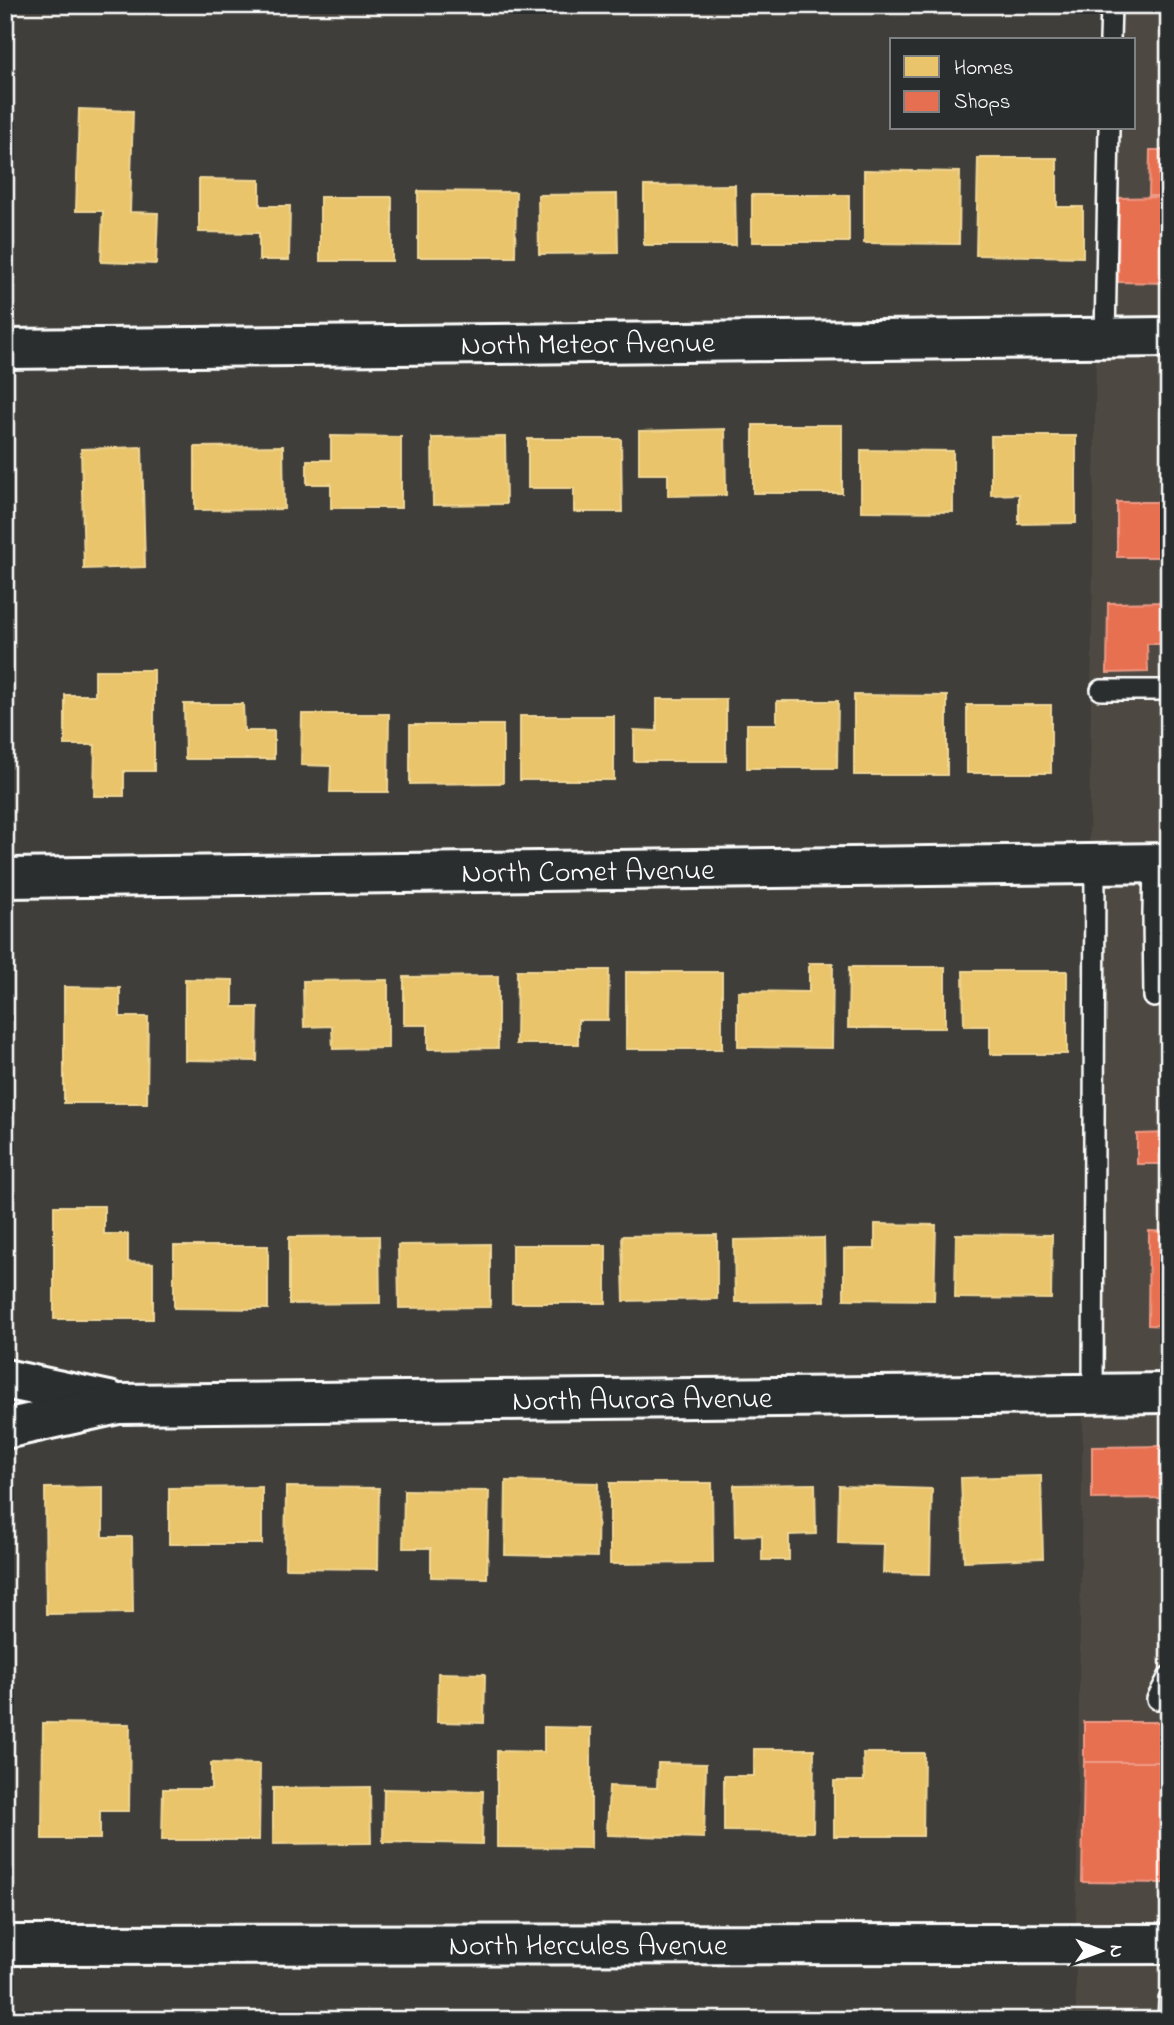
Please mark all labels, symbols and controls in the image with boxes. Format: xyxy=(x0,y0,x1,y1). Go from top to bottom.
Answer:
legend xyxy=(890,38,1136,130)
text: Homes xyxy=(954,54,1014,84)
text: Shops xyxy=(954,88,1011,118)
street label: North Meteor Avenue xyxy=(461,323,716,369)
street label: North Comet Avenue xyxy=(461,850,715,897)
street label: North Aurora Avenue xyxy=(512,1378,773,1425)
north arrow xyxy=(1066,1916,1136,1986)
street label: North Hercules Avenue xyxy=(449,1925,728,1970)
text: N xyxy=(1102,1945,1129,1958)

